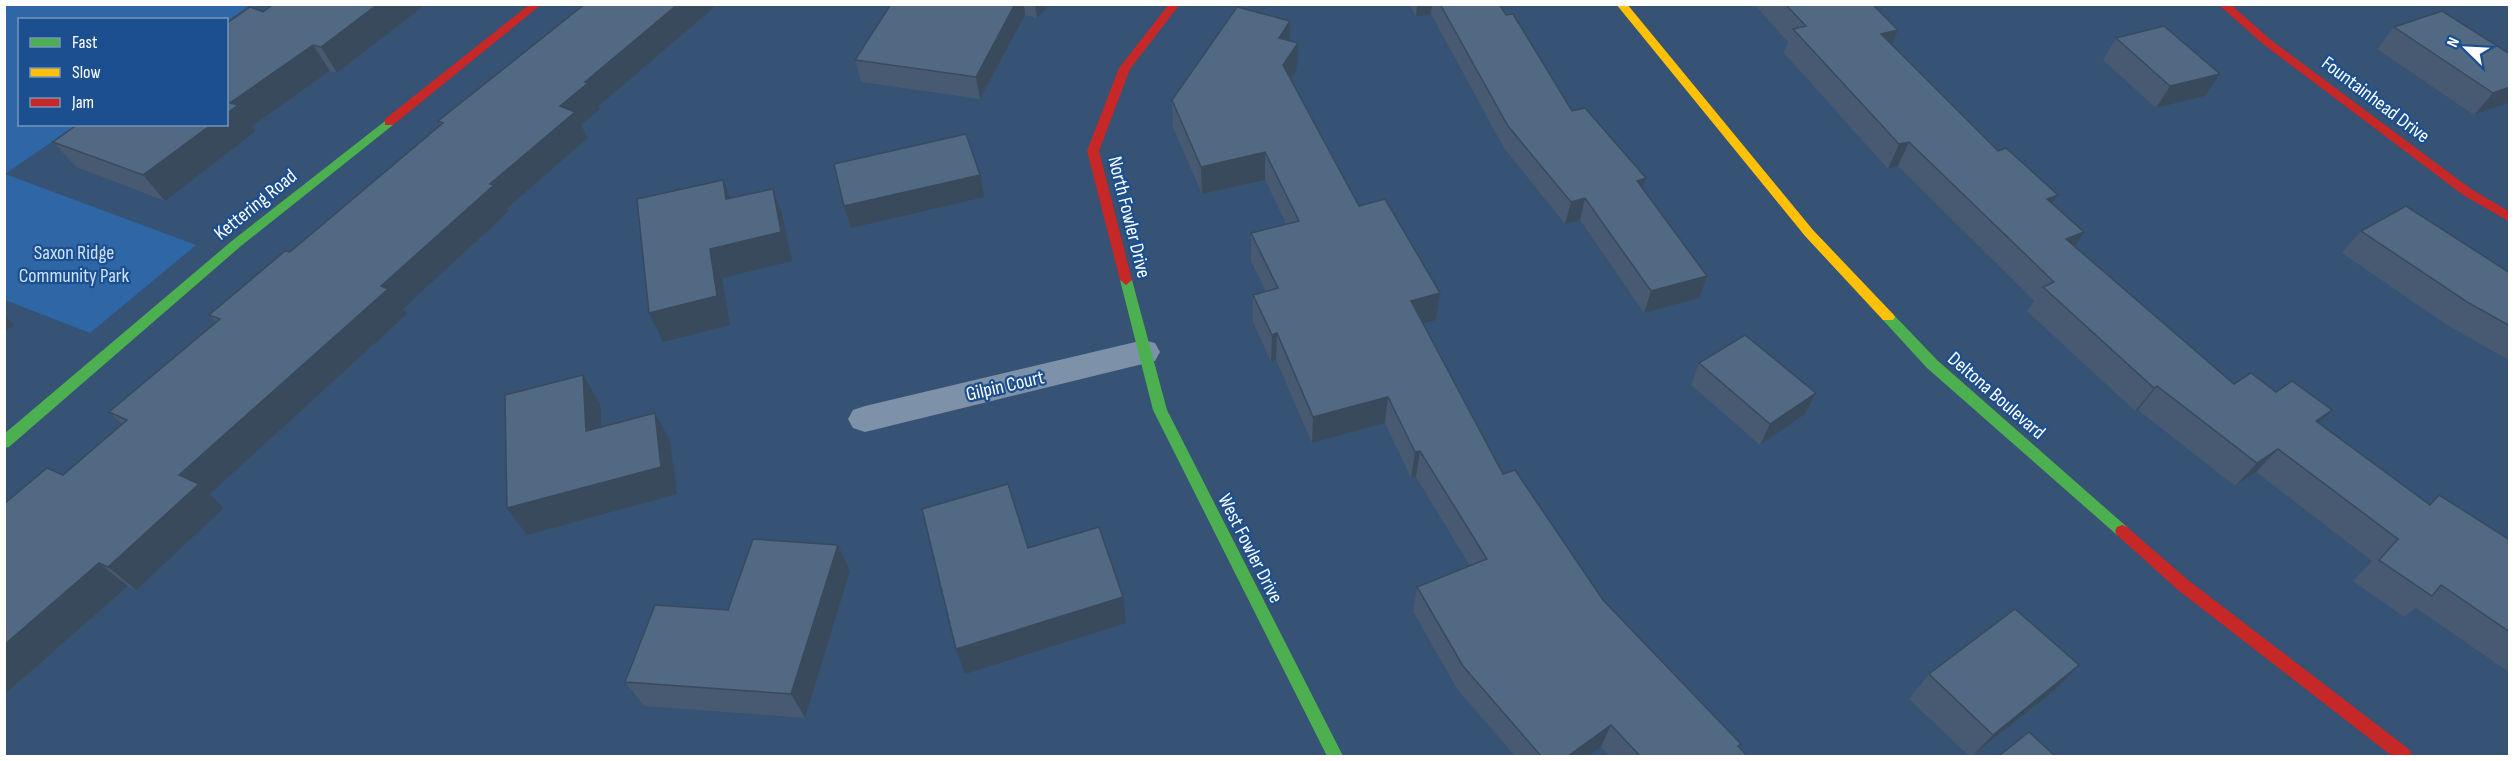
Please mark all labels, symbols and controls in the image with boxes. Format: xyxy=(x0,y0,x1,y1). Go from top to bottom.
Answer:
legend xyxy=(18,18,228,126)
north arrow xyxy=(2436,18,2496,78)
text: Fast xyxy=(72,32,98,53)
text: N xyxy=(2443,35,2464,50)
street label: Fountainhead Drive xyxy=(2317,51,2434,148)
text: Slow xyxy=(72,62,101,83)
text: Jam xyxy=(71,92,94,113)
street label: North Fowler Drive xyxy=(1102,154,1156,281)
street label: Kettering Road xyxy=(210,164,302,245)
park label: Saxon Ridge Community Park xyxy=(19,241,130,288)
street label: Deltona Boulevard xyxy=(1943,347,2050,445)
street label: Gilpin Court xyxy=(964,365,1047,407)
street label: West Fowler Drive xyxy=(1212,490,1288,607)

